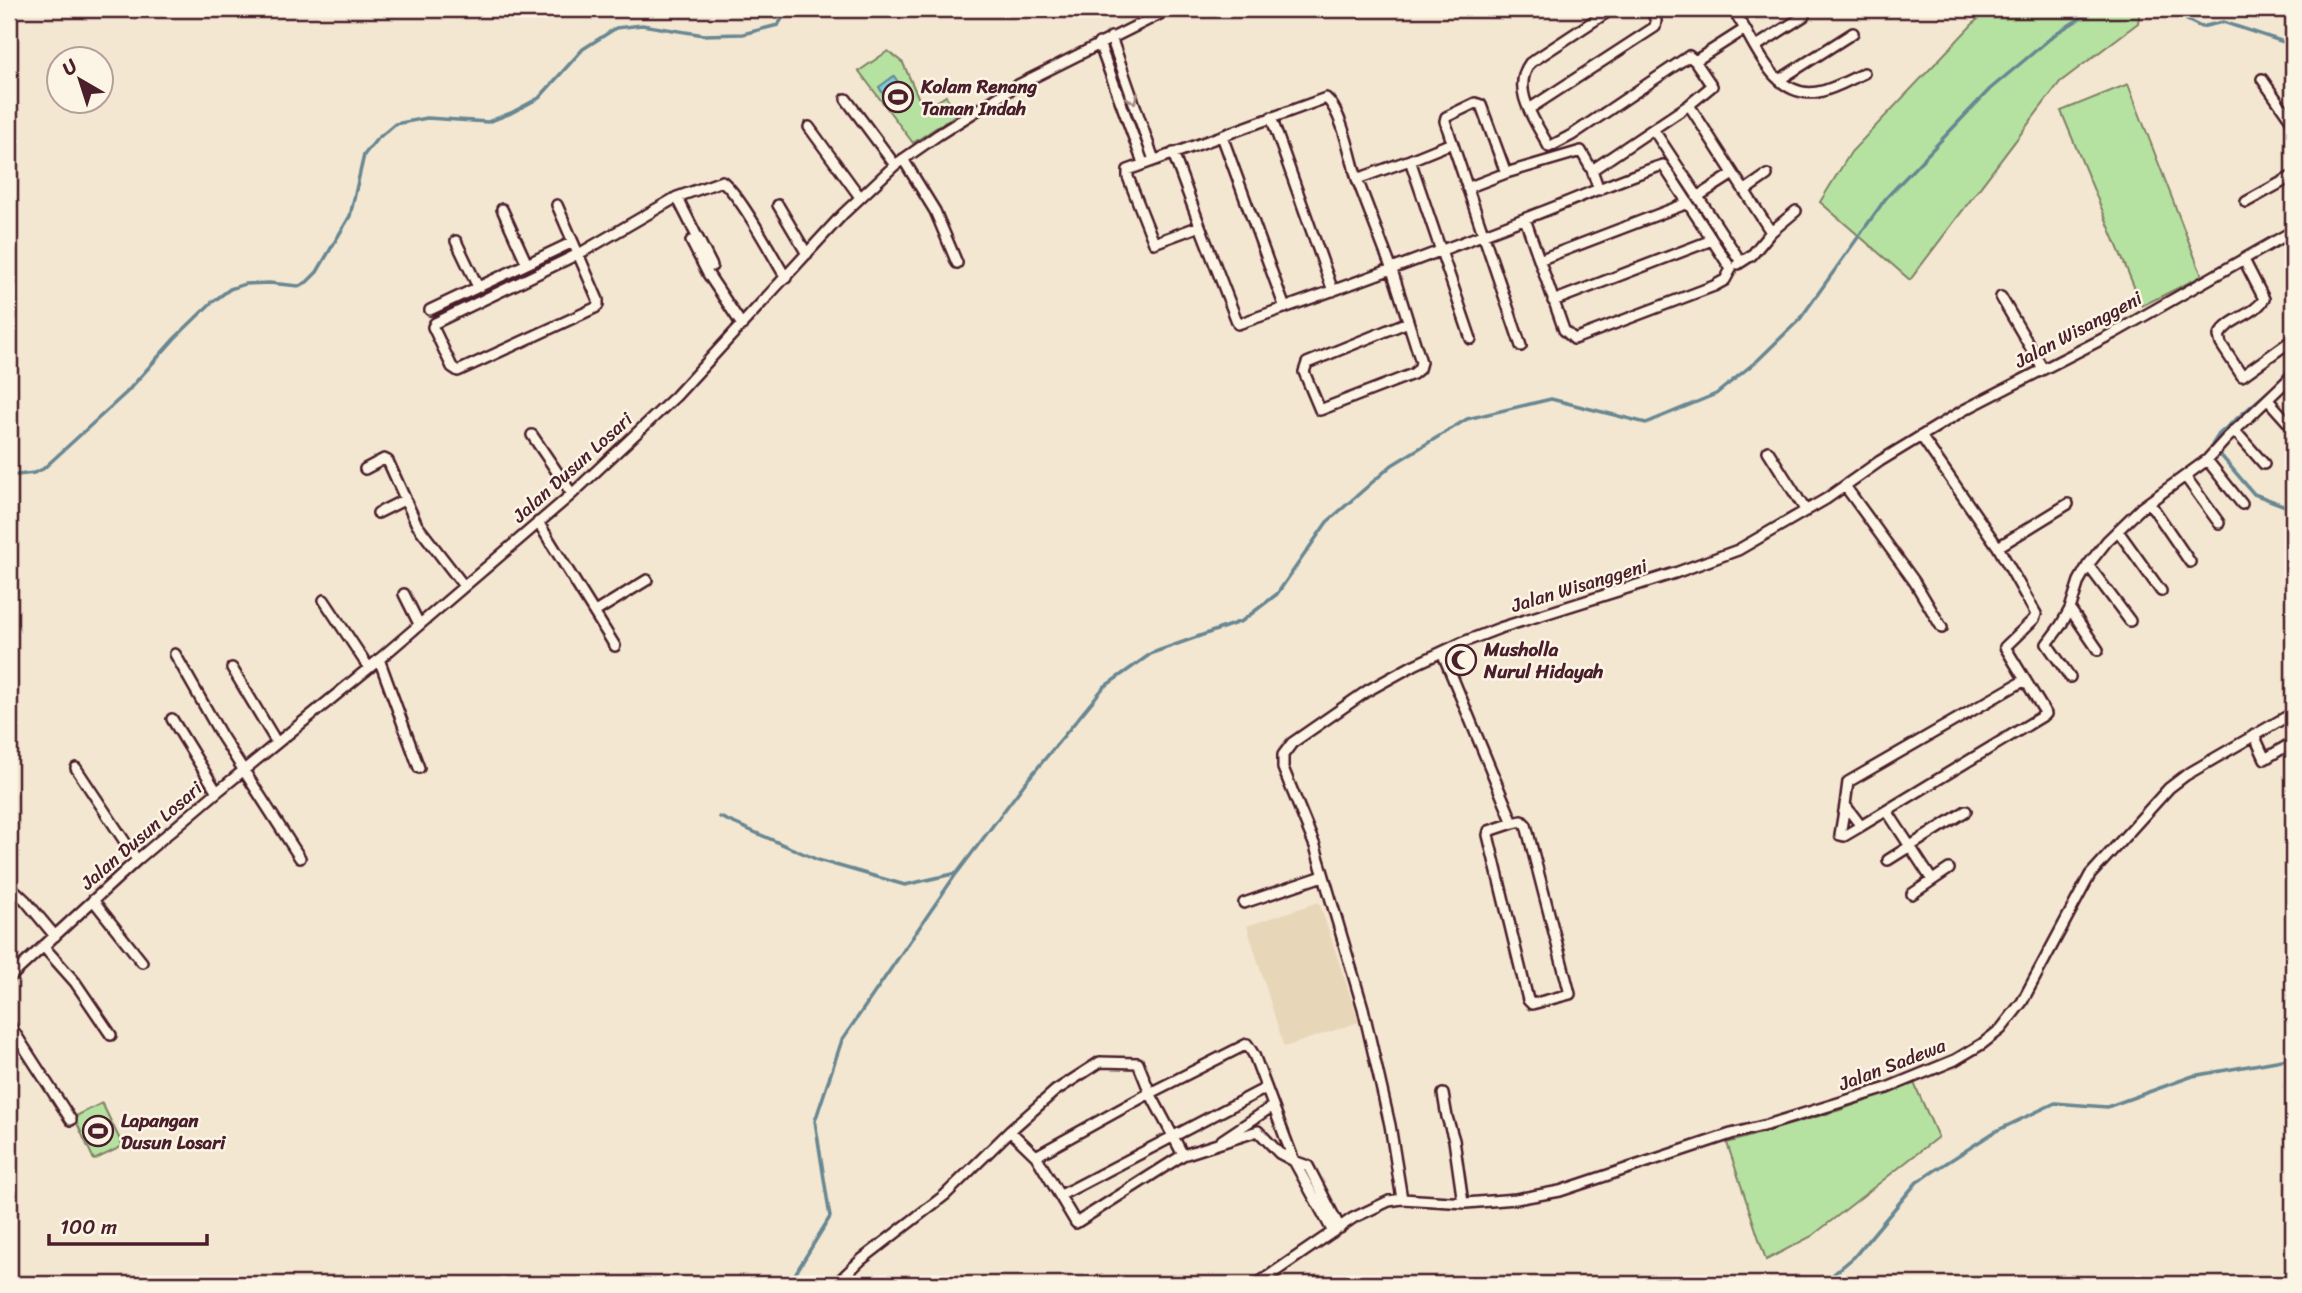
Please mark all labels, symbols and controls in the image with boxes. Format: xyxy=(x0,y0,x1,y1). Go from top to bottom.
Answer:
north arrow xyxy=(46,46,116,116)
text: U xyxy=(54,50,86,84)
place label: Kolam Renang Taman Indah xyxy=(920,70,1037,125)
sports icon: Kolam Renang Taman Indah xyxy=(881,80,915,114)
one-way arrow xyxy=(1125,92,1139,104)
street label: Jalan Wisanggeni xyxy=(2007,281,2149,378)
street label: Jalan Dusun Losari xyxy=(504,403,641,532)
street label: Jalan Wisanggeni xyxy=(1506,549,1652,622)
place label: Musholla Nurul Hidayah xyxy=(1483,633,1603,688)
mosque icon: Musholla Nurul Hidayah xyxy=(1444,643,1478,677)
street label: Jalan Dusun Losari xyxy=(72,772,210,899)
street label: Jalan Sadewa xyxy=(1833,1029,1951,1100)
place label: Lapangan Dusun Losari xyxy=(121,1104,227,1159)
sports icon: Lapangan Dusun Losari xyxy=(81,1114,115,1148)
scale bar xyxy=(49,1202,206,1246)
text: 100 m xyxy=(60,1208,117,1246)

